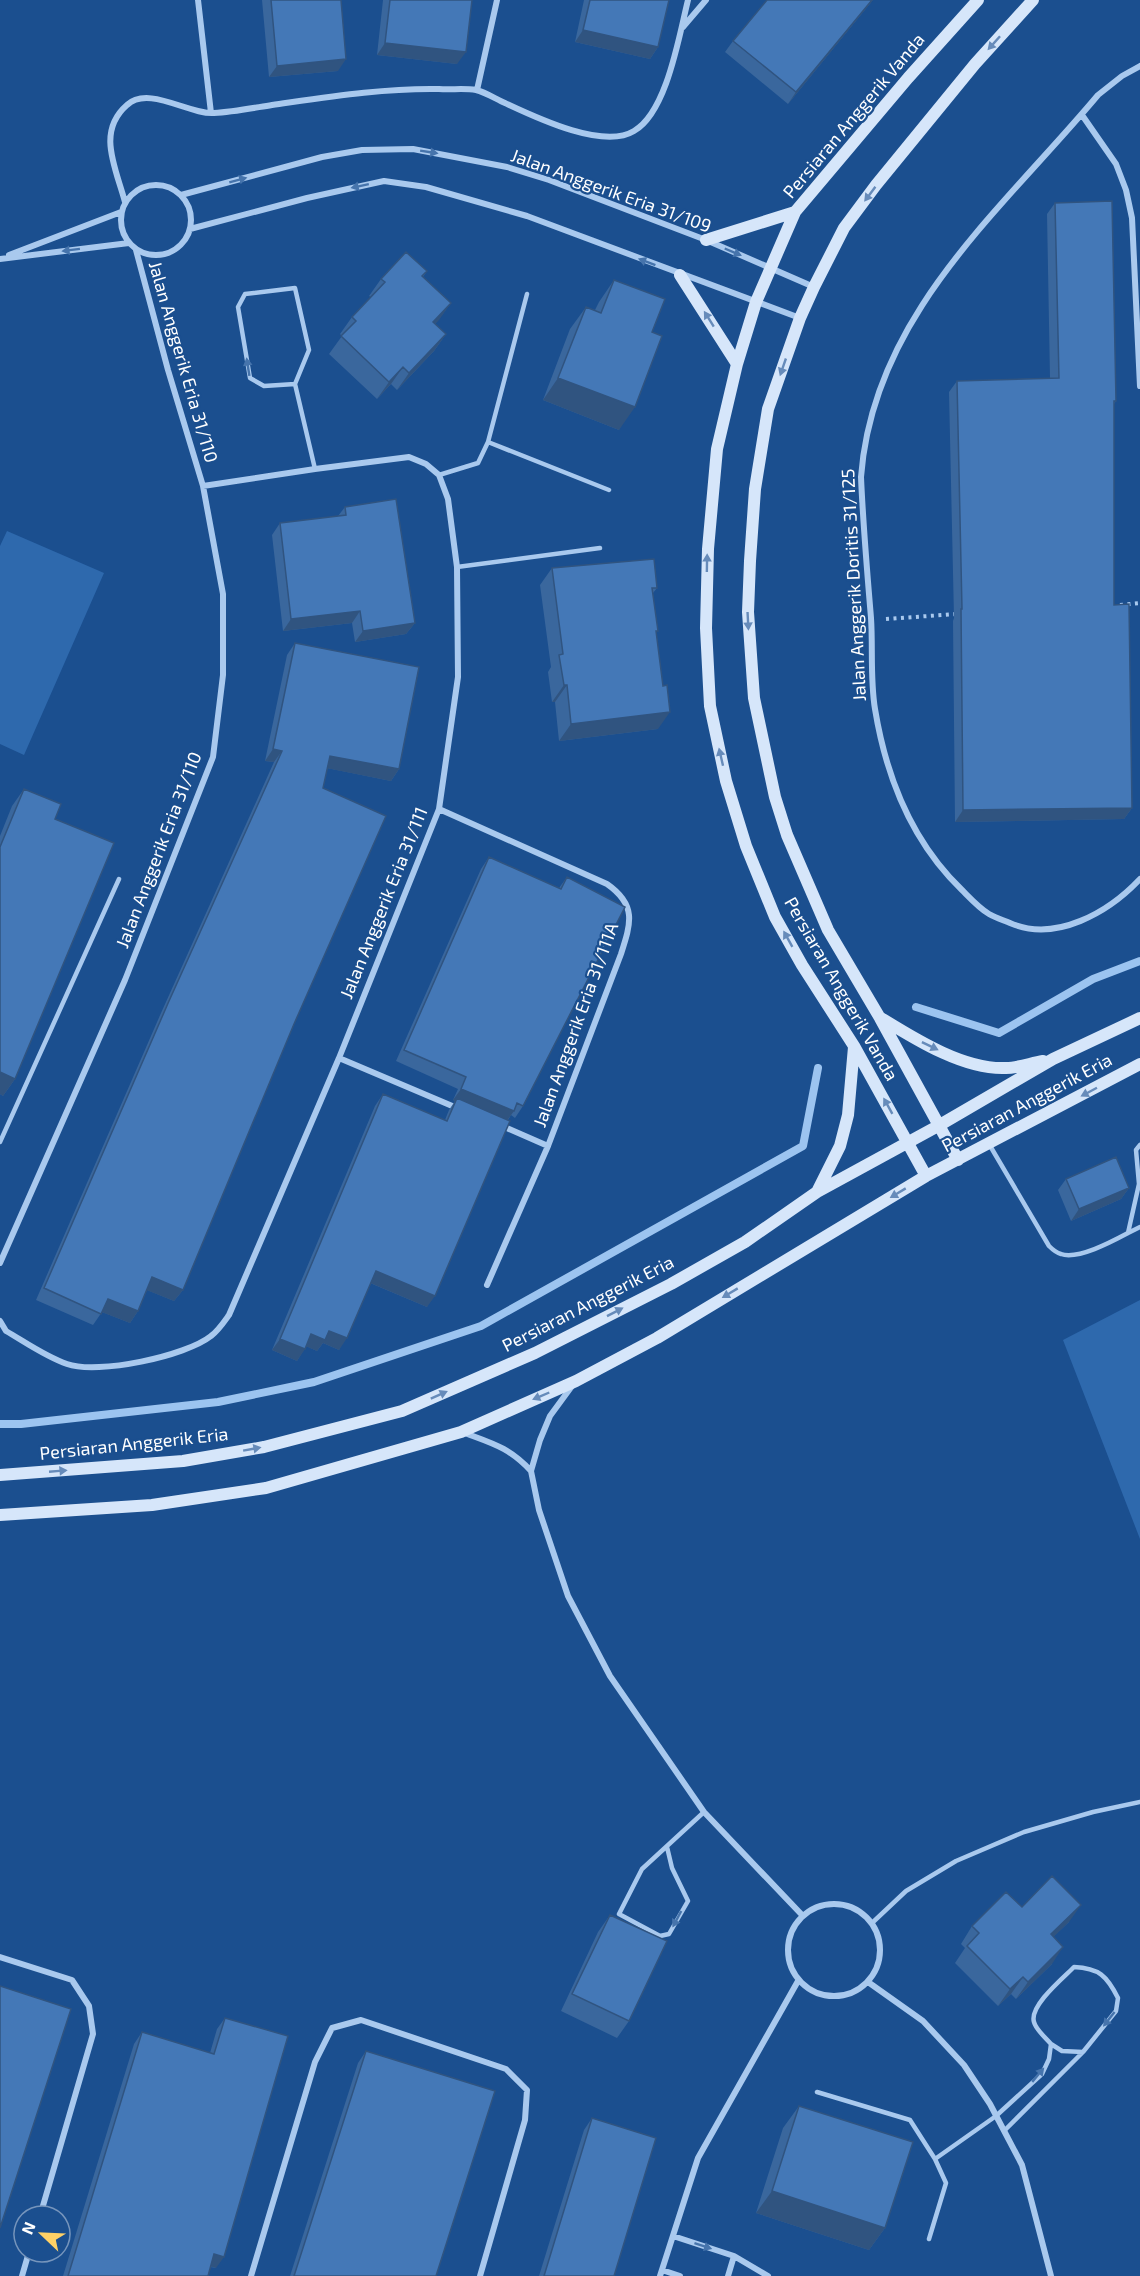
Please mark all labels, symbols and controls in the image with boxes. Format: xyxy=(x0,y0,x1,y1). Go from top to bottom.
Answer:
street label: Persiaran Anggerik Vanda xyxy=(778,28,929,202)
one-way arrow xyxy=(987,36,1001,50)
street label: Jalan Anggerik Eria 31/109 xyxy=(508,144,715,237)
one-way arrow xyxy=(420,148,439,157)
one-way arrow xyxy=(229,175,247,184)
one-way arrow xyxy=(351,182,369,192)
one-way arrow xyxy=(864,186,876,202)
one-way arrow xyxy=(61,246,80,255)
one-way arrow xyxy=(725,247,742,256)
one-way arrow xyxy=(637,256,655,266)
street label: Jalan Anggerik Eria 31/110 xyxy=(145,258,223,465)
one-way arrow xyxy=(704,311,715,327)
one-way arrow xyxy=(243,358,252,377)
one-way arrow xyxy=(777,358,787,376)
street label: Jalan Anggerik Doritis 31/125 xyxy=(836,468,870,702)
one-way arrow xyxy=(703,554,712,573)
one-way arrow xyxy=(744,612,753,631)
one-way arrow xyxy=(716,747,725,766)
street label: Jalan Anggerik Eria 31/110 xyxy=(110,748,206,951)
street label: Jalan Anggerik Eria 31/111 xyxy=(334,804,432,1002)
street label: Persiaran Anggerik Vanda xyxy=(780,893,904,1084)
street label: Jalan Anggerik Eria 31/111A xyxy=(528,919,623,1130)
one-way arrow xyxy=(783,930,793,947)
one-way arrow xyxy=(922,1042,939,1051)
street label: Persiaran Anggerik Eria xyxy=(938,1048,1115,1156)
one-way arrow xyxy=(1080,1087,1097,1097)
one-way arrow xyxy=(883,1098,893,1115)
one-way arrow xyxy=(890,1188,906,1199)
street label: Persiaran Anggerik Eria xyxy=(498,1250,677,1356)
one-way arrow xyxy=(722,1288,738,1299)
one-way arrow xyxy=(607,1308,624,1317)
one-way arrow xyxy=(430,1390,448,1400)
one-way arrow xyxy=(531,1391,549,1401)
street label: Persiaran Anggerik Eria xyxy=(38,1422,229,1464)
one-way arrow xyxy=(243,1444,262,1453)
one-way arrow xyxy=(49,1466,68,1476)
one-way arrow xyxy=(672,1911,682,1928)
one-way arrow xyxy=(1103,2011,1116,2027)
one-way arrow xyxy=(1032,2067,1045,2083)
north arrow xyxy=(12,2204,72,2264)
text: N xyxy=(17,2219,39,2237)
one-way arrow xyxy=(694,2242,712,2251)

